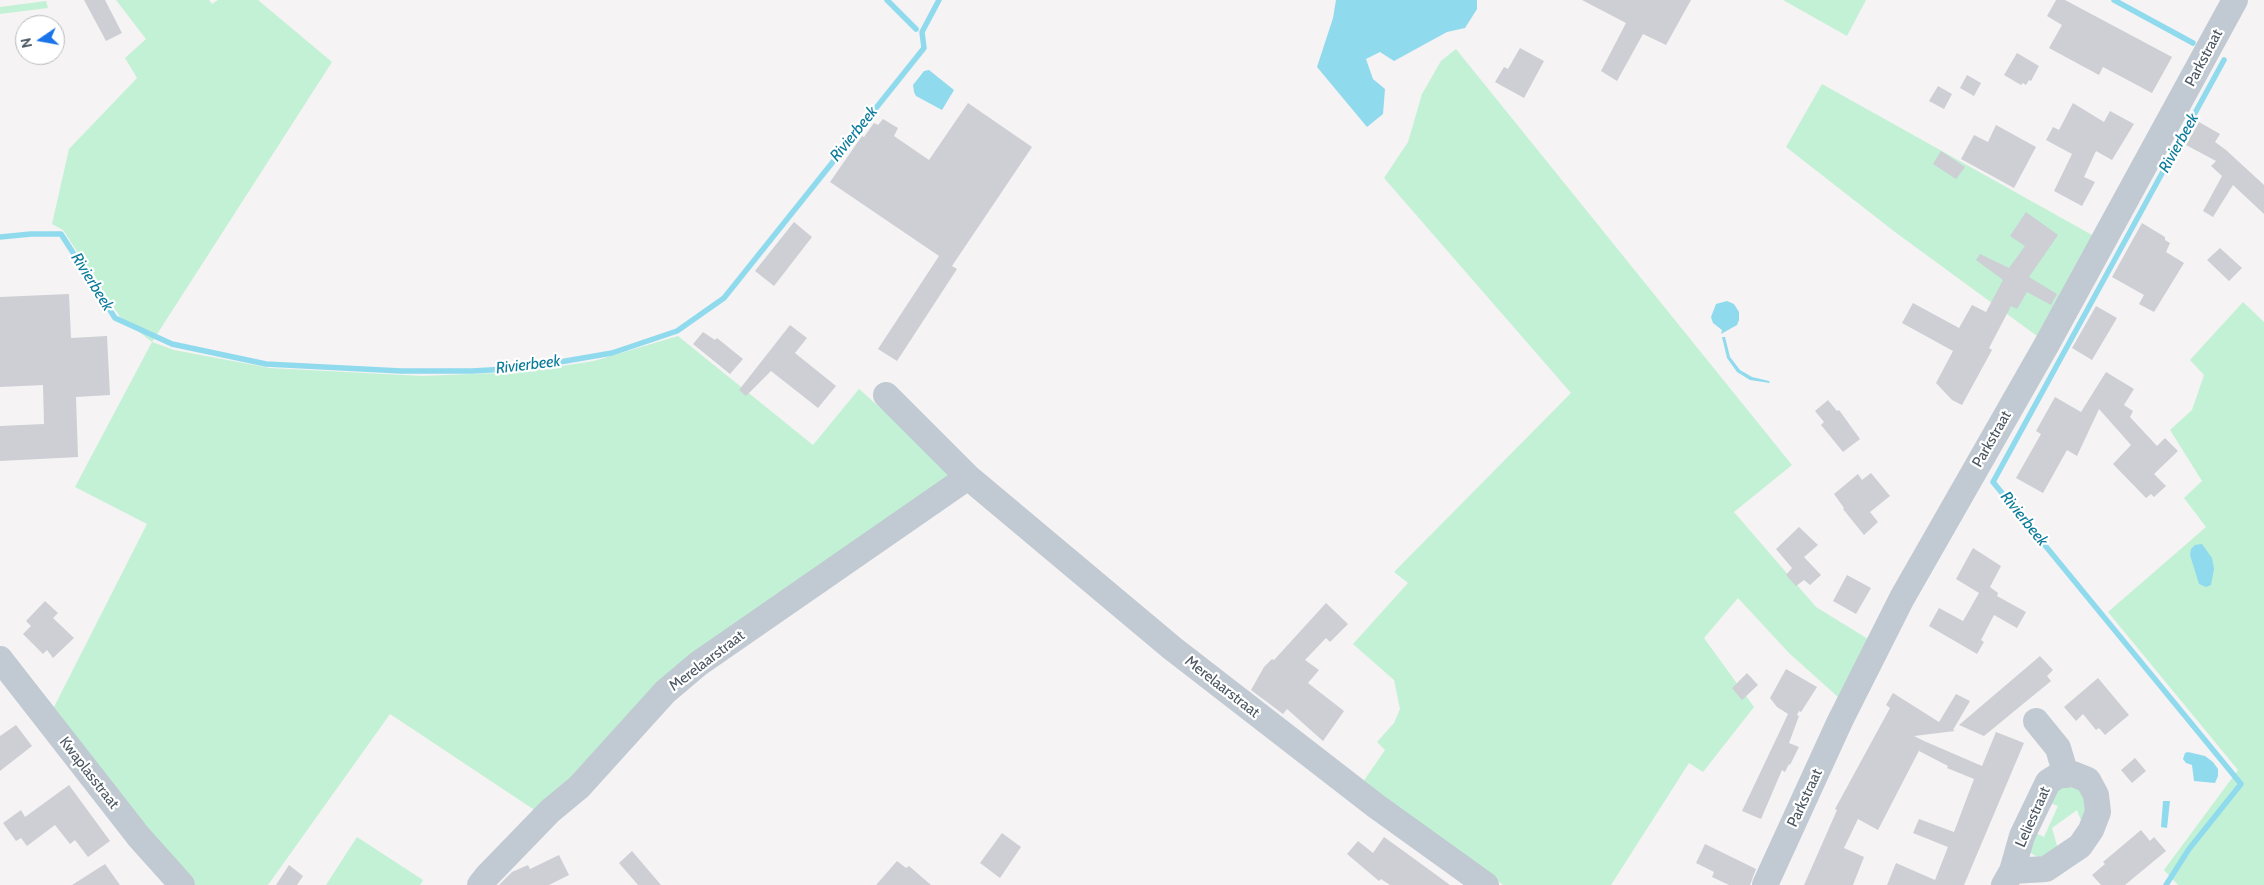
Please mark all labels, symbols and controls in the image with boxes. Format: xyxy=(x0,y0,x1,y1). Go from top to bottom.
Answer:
north arrow xyxy=(15,15,65,65)
street label: Parkstraat xyxy=(2181,26,2227,90)
text: N xyxy=(16,36,36,50)
water label: Rivierbeek xyxy=(826,103,882,165)
water label: Rivierbeek xyxy=(2155,110,2203,176)
water label: Rivierbeek xyxy=(67,249,117,315)
water label: Rivierbeek xyxy=(495,352,561,378)
street label: Parkstraat xyxy=(1969,408,2015,470)
water label: Rivierbeek xyxy=(1996,488,2052,550)
street label: Merelaarstraat xyxy=(666,627,748,695)
street label: Merelaarstraat xyxy=(1181,652,1263,722)
street label: Kwaplasstraat xyxy=(55,733,123,813)
street label: Parkstraat xyxy=(1784,766,1826,830)
street label: Leliestraat xyxy=(2012,784,2054,850)

